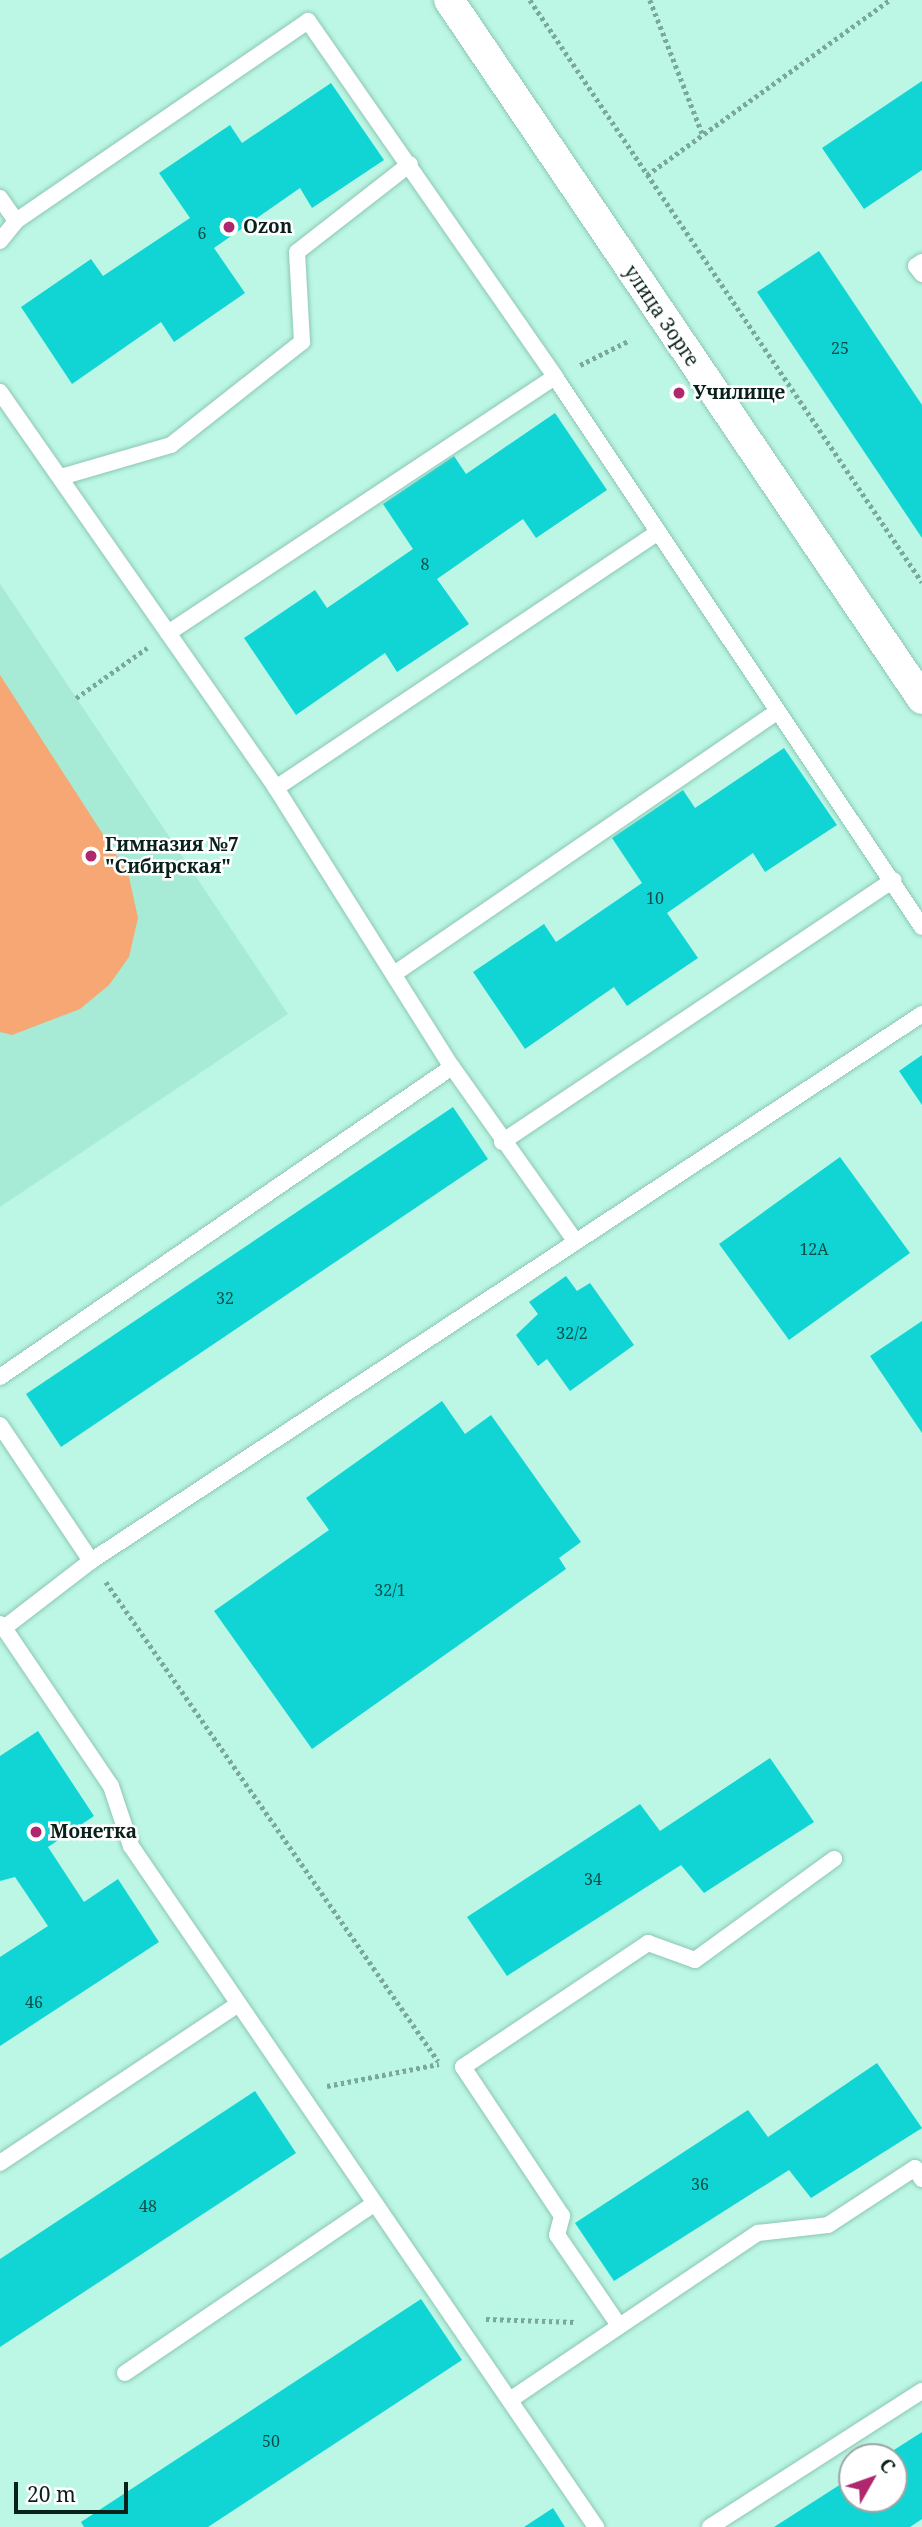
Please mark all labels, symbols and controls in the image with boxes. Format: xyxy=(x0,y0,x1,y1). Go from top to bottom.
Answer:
place label: Ozon xyxy=(243,216,292,238)
marker: Ozon xyxy=(221,219,237,235)
house number: 6 xyxy=(198,223,206,243)
street label: улица Зорге xyxy=(619,261,703,371)
house number: 25 xyxy=(831,338,849,358)
place label: Училище xyxy=(693,382,785,404)
marker: Училище xyxy=(671,385,687,401)
house number: 8 xyxy=(421,554,429,574)
place label: Гимназия №7 "Сибирская" xyxy=(105,834,239,878)
marker: Гимназия №7 "Сибирская" xyxy=(83,848,99,864)
house number: 10 xyxy=(646,888,664,908)
house number: 12А xyxy=(799,1239,829,1259)
house number: 32 xyxy=(216,1288,234,1308)
house number: 32/2 xyxy=(556,1323,588,1343)
house number: 32/1 xyxy=(374,1580,406,1600)
place label: Монетка xyxy=(50,1821,137,1843)
marker: Монетка xyxy=(28,1824,44,1840)
house number: 34 xyxy=(584,1869,602,1889)
house number: 46 xyxy=(25,1992,43,2012)
house number: 36 xyxy=(691,2174,709,2194)
house number: 48 xyxy=(139,2196,157,2216)
house number: 50 xyxy=(262,2431,280,2451)
north arrow xyxy=(838,2443,908,2513)
text: С xyxy=(874,2453,902,2479)
scale bar xyxy=(18,2468,131,2512)
text: 20 m xyxy=(27,2480,76,2508)

